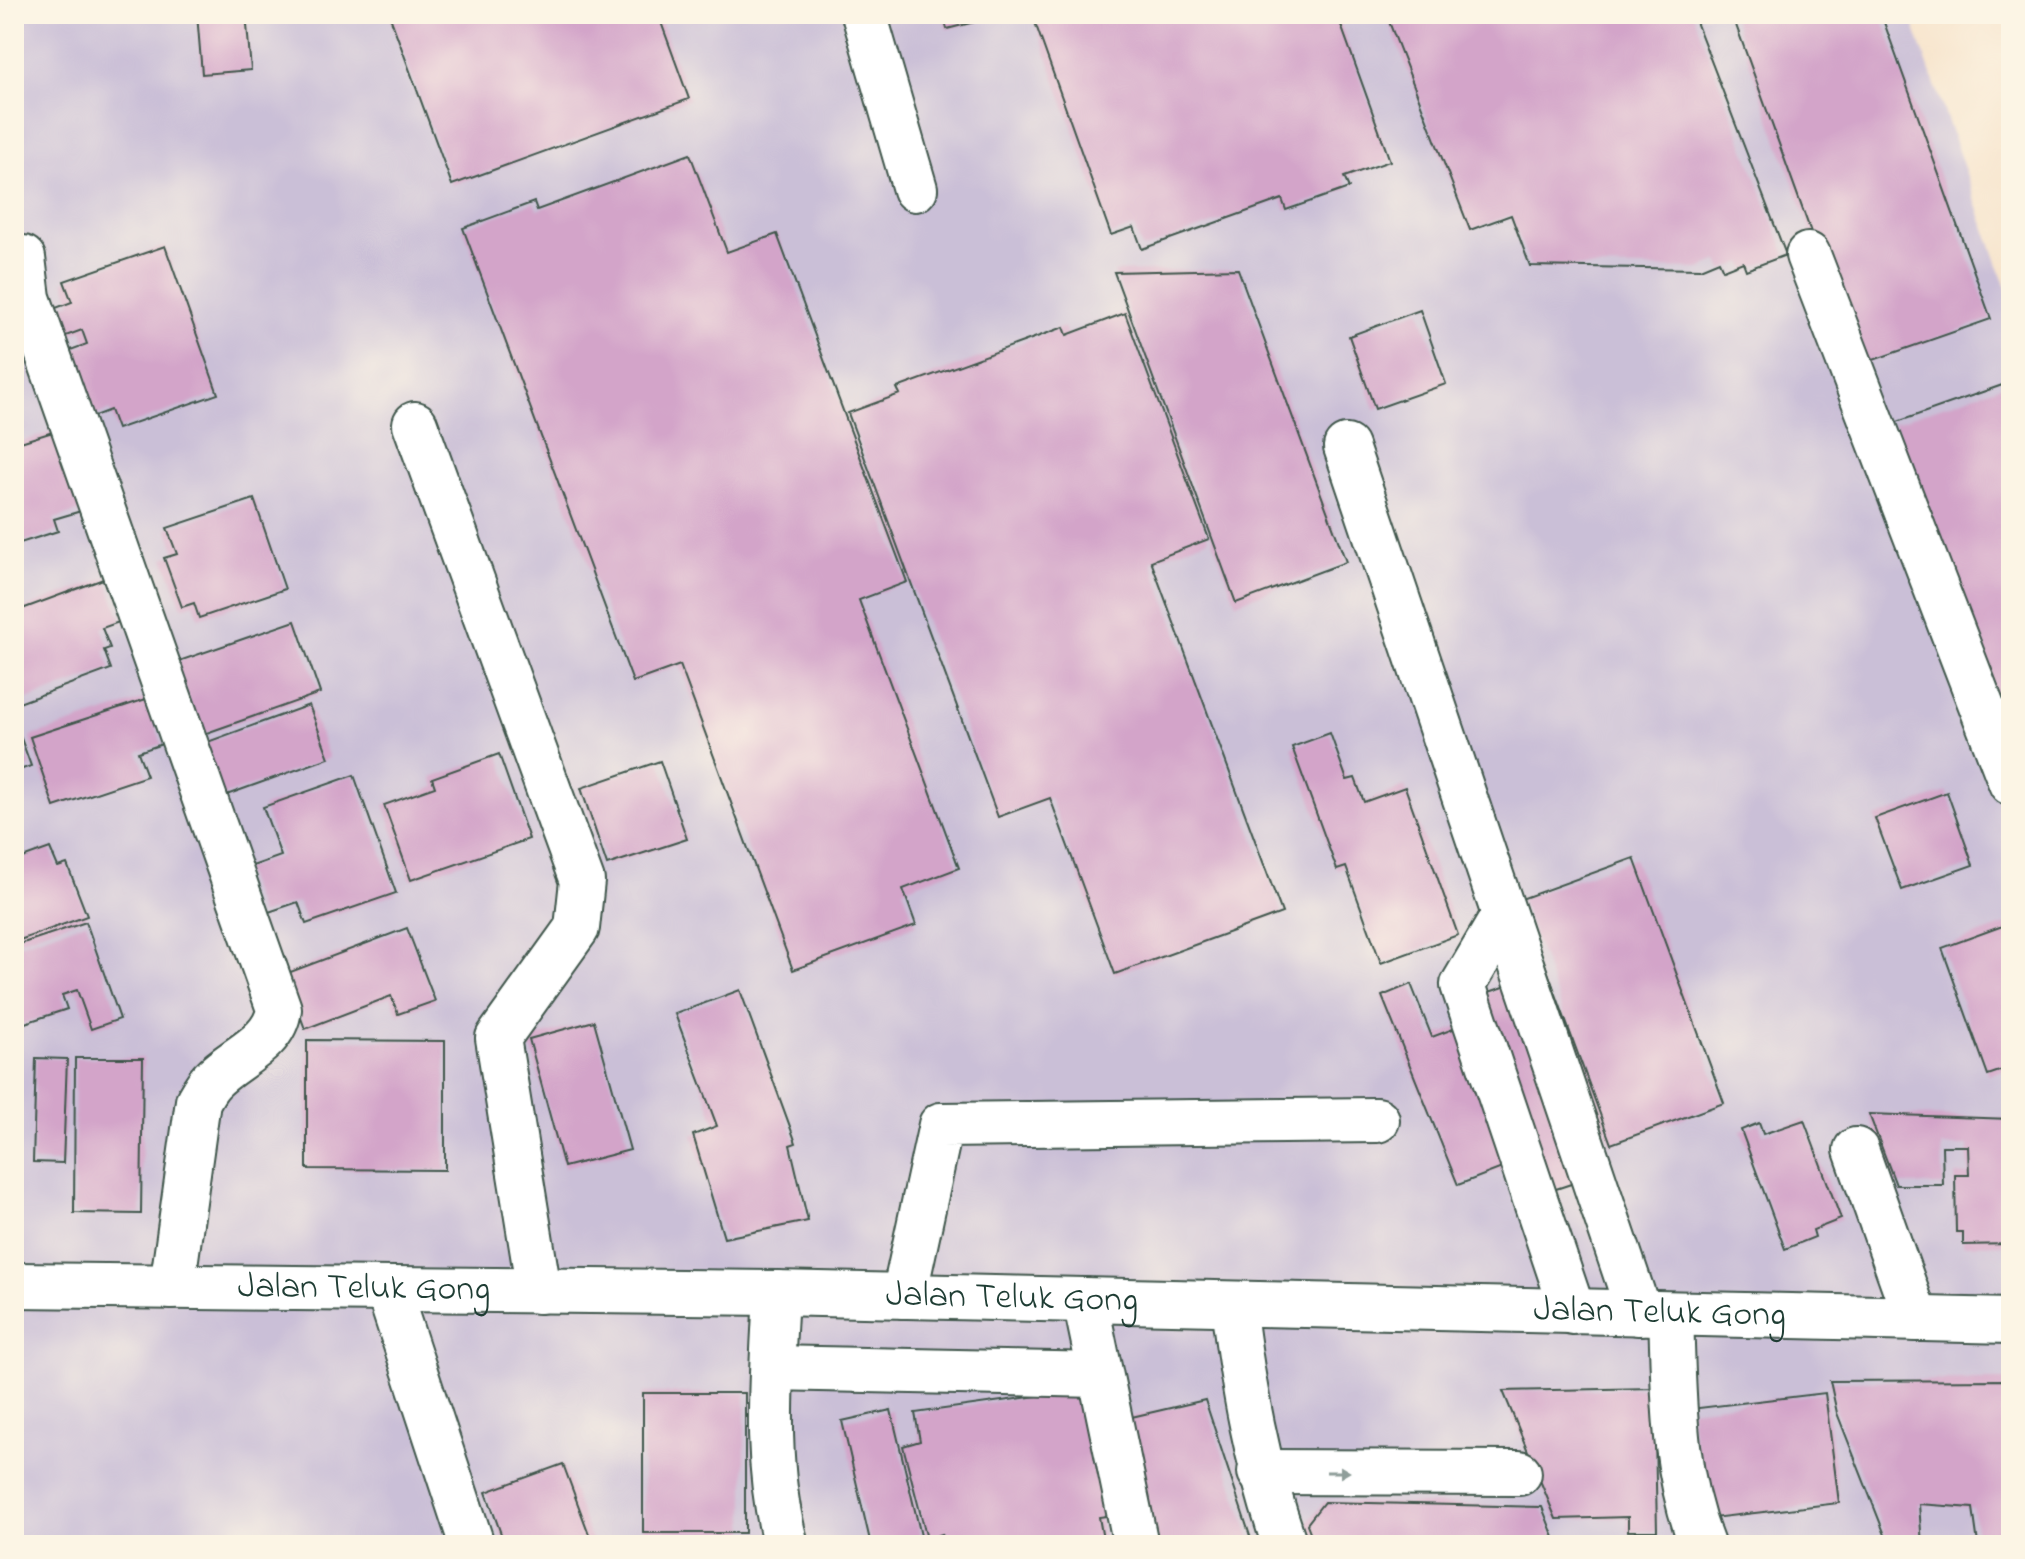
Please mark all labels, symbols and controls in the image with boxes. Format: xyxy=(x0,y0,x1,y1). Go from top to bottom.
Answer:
street label: Jalan Teluk Gong xyxy=(237,1261,491,1316)
street label: Jalan Teluk Gong xyxy=(885,1269,1139,1328)
street label: Jalan Teluk Gong xyxy=(1533,1284,1787,1342)
one-way arrow xyxy=(1326,1466,1351,1478)

